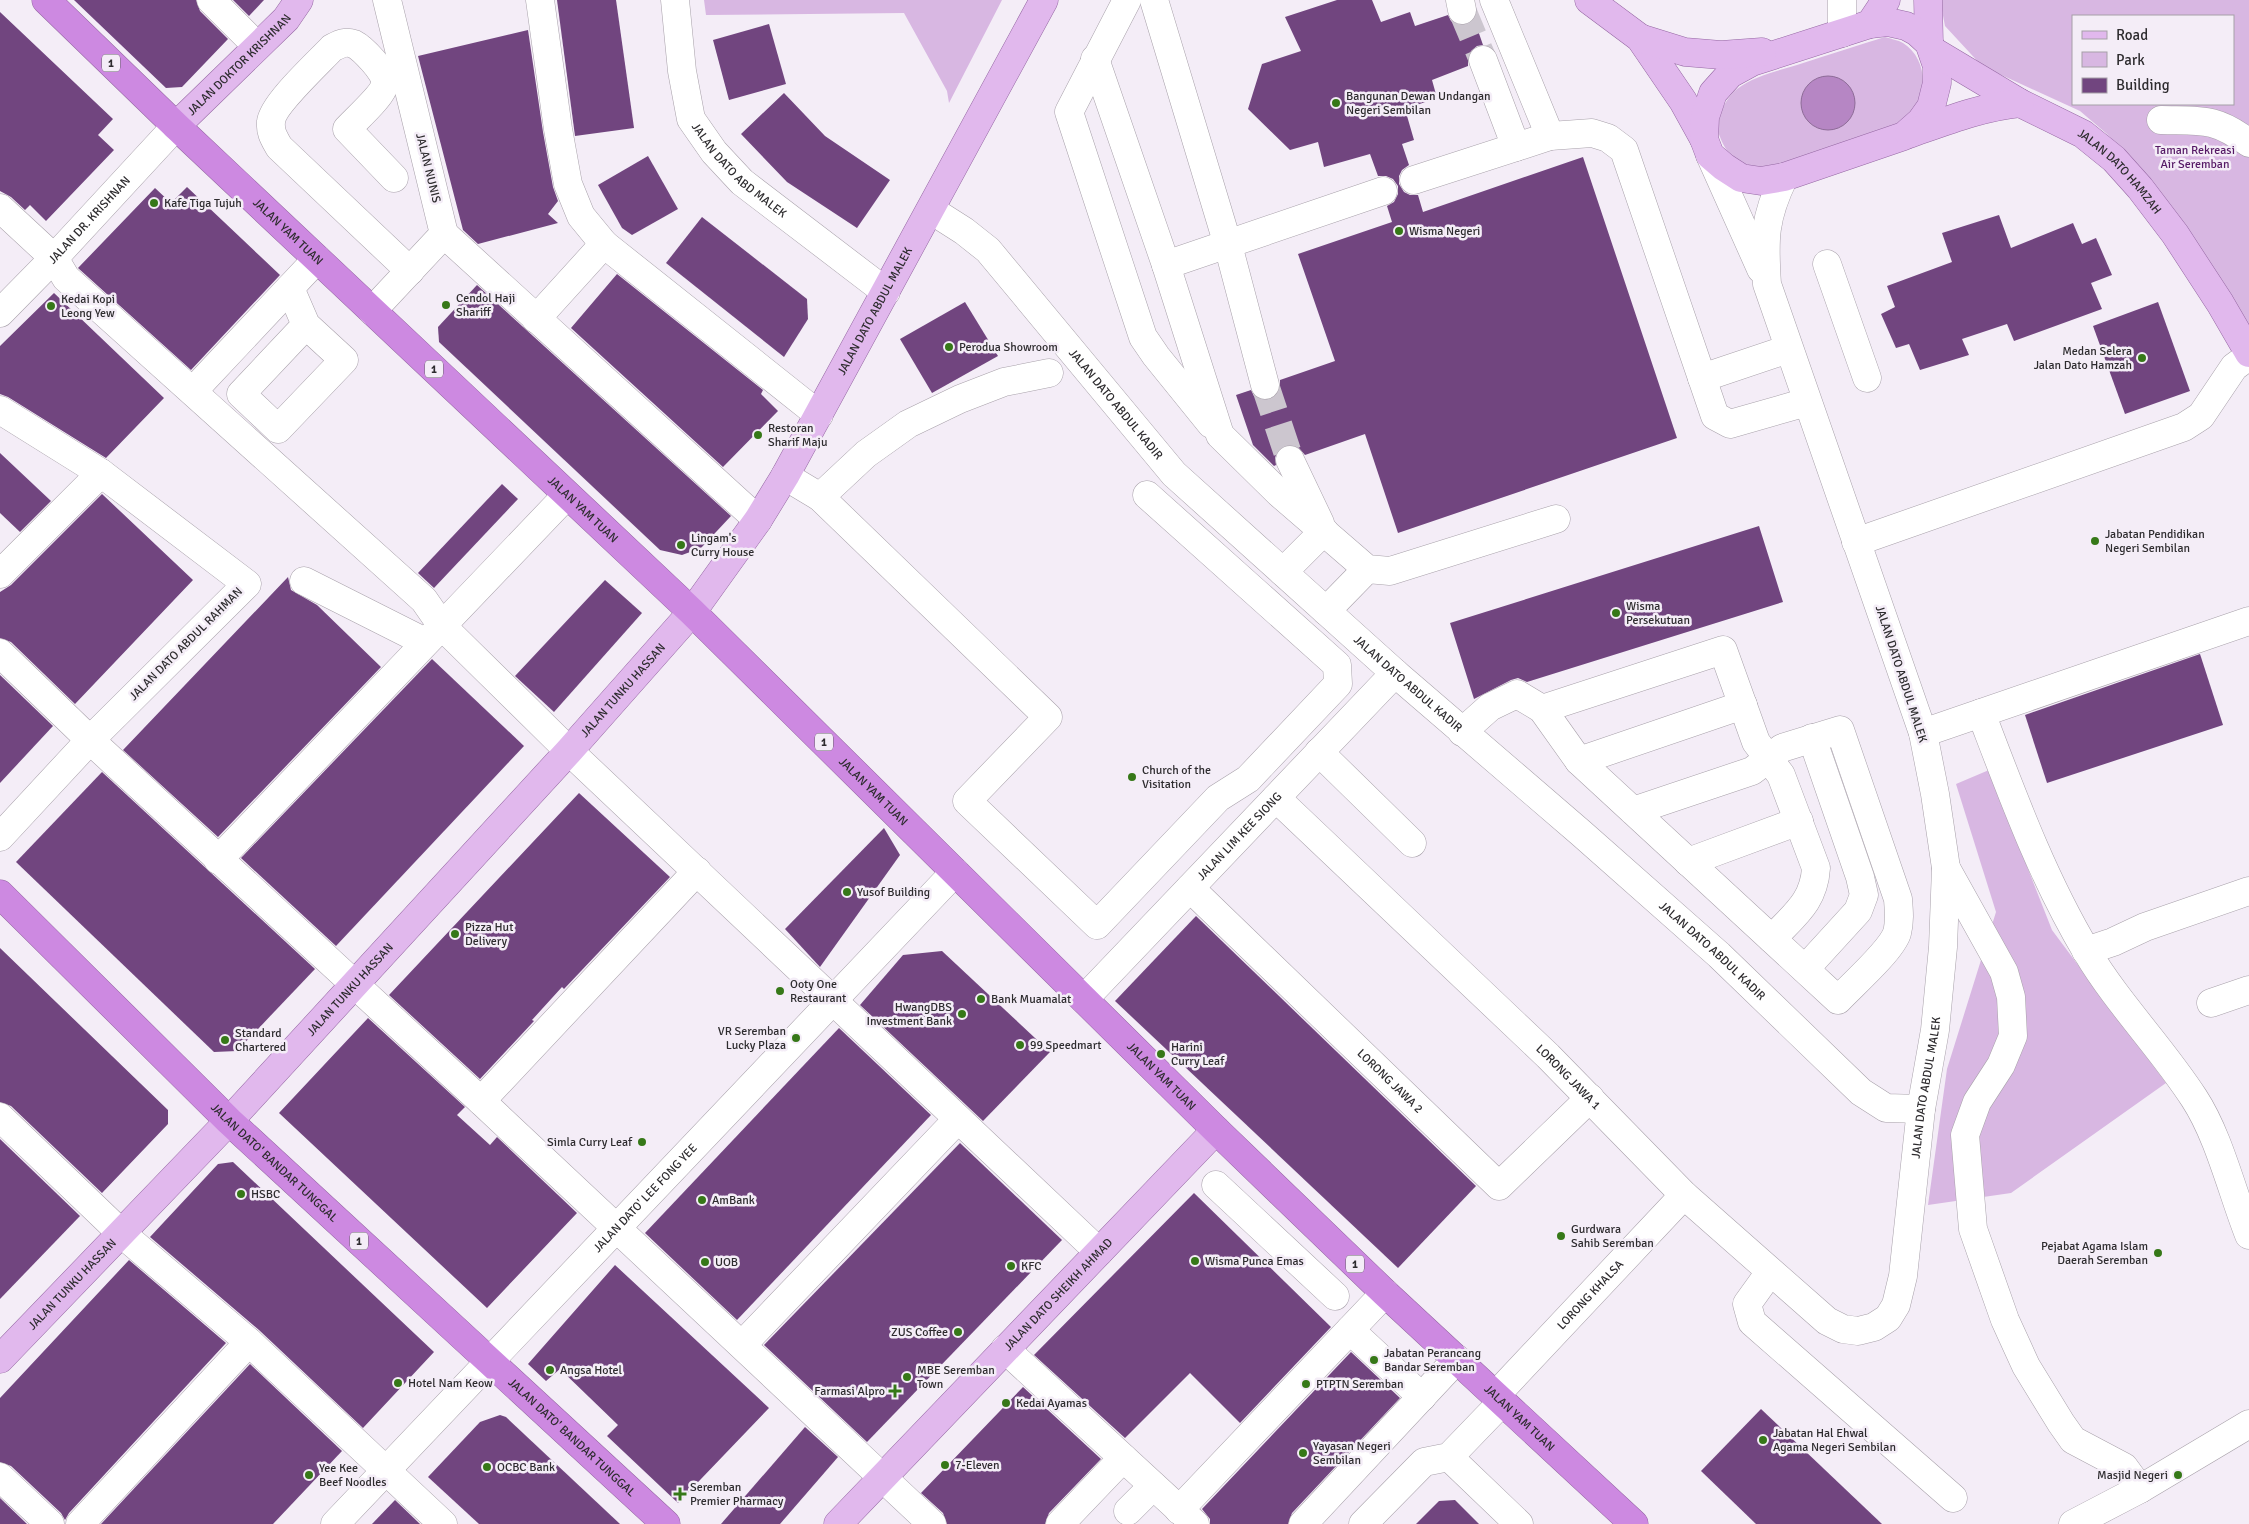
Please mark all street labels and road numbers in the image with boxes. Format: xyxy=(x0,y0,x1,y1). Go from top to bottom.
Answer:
street label: JALAN DOKTOR KRISHNAN xyxy=(184,11,295,119)
road number: 1 xyxy=(102,54,120,72)
street label: JALAN DATO ABD MALEK xyxy=(688,120,790,221)
street label: JALAN DATO HAMZAH xyxy=(2075,125,2165,217)
street label: JALAN NUNIS xyxy=(412,132,444,205)
street label: JALAN DR. KRISHNAN xyxy=(45,173,133,267)
street label: JALAN YAM TUAN xyxy=(250,195,326,268)
street label: JALAN DATO ABDUL MALEK xyxy=(834,244,916,378)
street label: JALAN DATO ABDUL KADIR xyxy=(1066,346,1166,463)
road number: 1 xyxy=(425,360,443,378)
street label: JALAN YAM TUAN xyxy=(545,473,621,546)
street label: JALAN DATO ABDUL RAHMAN xyxy=(126,584,246,704)
street label: JALAN DATO ABDUL MALEK xyxy=(1872,603,1930,745)
street label: JALAN DATO ABDUL KADIR xyxy=(1351,632,1465,735)
street label: JALAN TUNKU HASSAN xyxy=(577,640,669,740)
road number: 1 xyxy=(815,734,833,750)
street label: JALAN YAM TUAN xyxy=(836,754,911,829)
street label: JALAN LIM KEE SIONG xyxy=(1194,789,1285,883)
street label: JALAN DATO ABDUL KADIR xyxy=(1656,898,1769,1003)
street label: JALAN TUNKU HASSAN xyxy=(303,940,396,1039)
street label: JALAN DATO ABDUL MALEK xyxy=(1908,1016,1944,1159)
street label: JALAN YAM TUAN xyxy=(1124,1039,1199,1113)
street label: LORONG JAWA 1 xyxy=(1533,1041,1604,1113)
street label: LORONG JAWA 2 xyxy=(1354,1046,1426,1116)
street label: JALAN DATO' BANDAR TUNGGAL xyxy=(208,1100,341,1225)
street label: JALAN DATO' LEE FONG YEE xyxy=(590,1140,700,1255)
road number: 1 xyxy=(350,1232,368,1250)
street label: JALAN TUNKU HASSAN xyxy=(25,1235,119,1333)
street label: JALAN DATO SHEIKH AHMAD xyxy=(1001,1235,1116,1354)
road number: 1 xyxy=(1346,1256,1364,1272)
street label: LORONG KHALSA xyxy=(1554,1256,1627,1333)
street label: JALAN DATO' BANDAR TUNGGAL xyxy=(505,1375,639,1500)
street label: JALAN YAM TUAN xyxy=(1481,1381,1558,1454)

